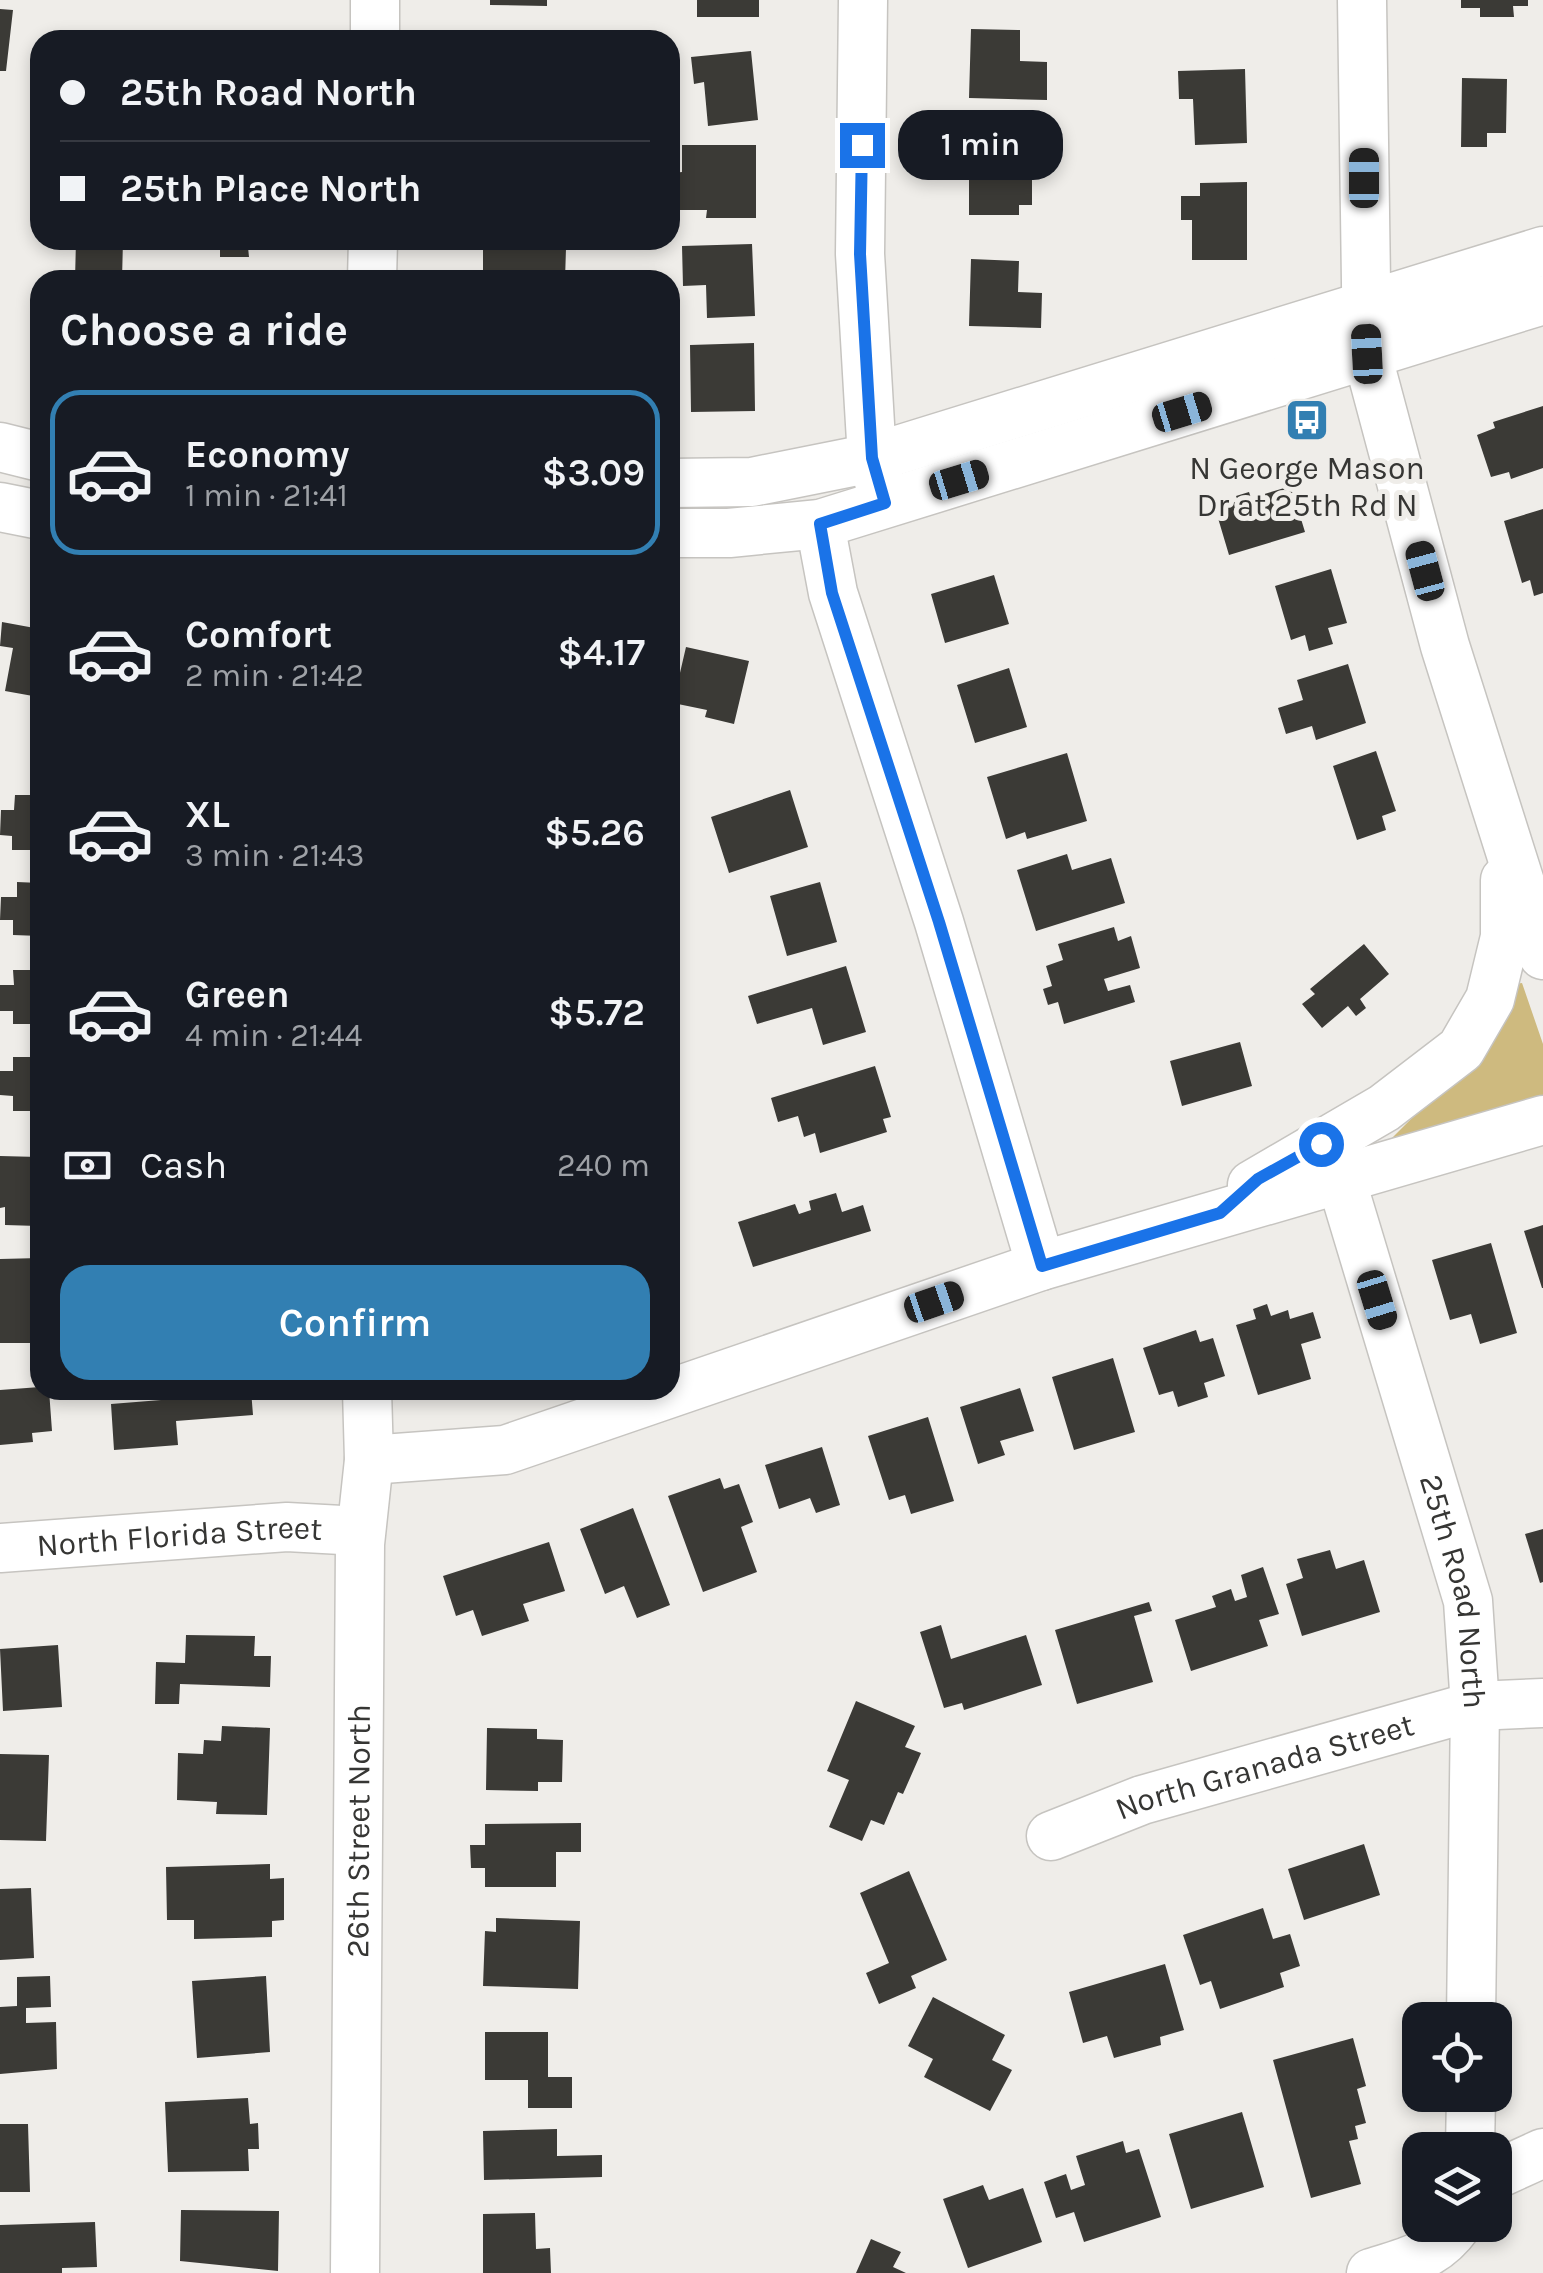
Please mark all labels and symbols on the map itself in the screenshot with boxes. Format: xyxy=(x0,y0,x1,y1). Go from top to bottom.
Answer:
callout: 1 min xyxy=(897,110,1062,180)
route end xyxy=(840,123,885,168)
car xyxy=(1349,148,1379,208)
car xyxy=(1350,323,1384,385)
car xyxy=(1149,389,1215,435)
bus stop icon: N George Mason Dr at 25th Rd N xyxy=(1284,397,1330,443)
place label: N George Mason Dr at 25th Rd N xyxy=(1189,450,1425,524)
car xyxy=(926,457,992,503)
car xyxy=(1403,538,1447,604)
route start xyxy=(1299,1122,1344,1167)
car xyxy=(1354,1267,1400,1333)
car xyxy=(901,1278,967,1326)
street label: 25th Road North xyxy=(1412,1470,1493,1710)
street label: North Florida Street xyxy=(35,1509,323,1564)
street label: 26th Street North xyxy=(339,1704,378,1958)
street label: North Granada Street xyxy=(1110,1706,1418,1828)

